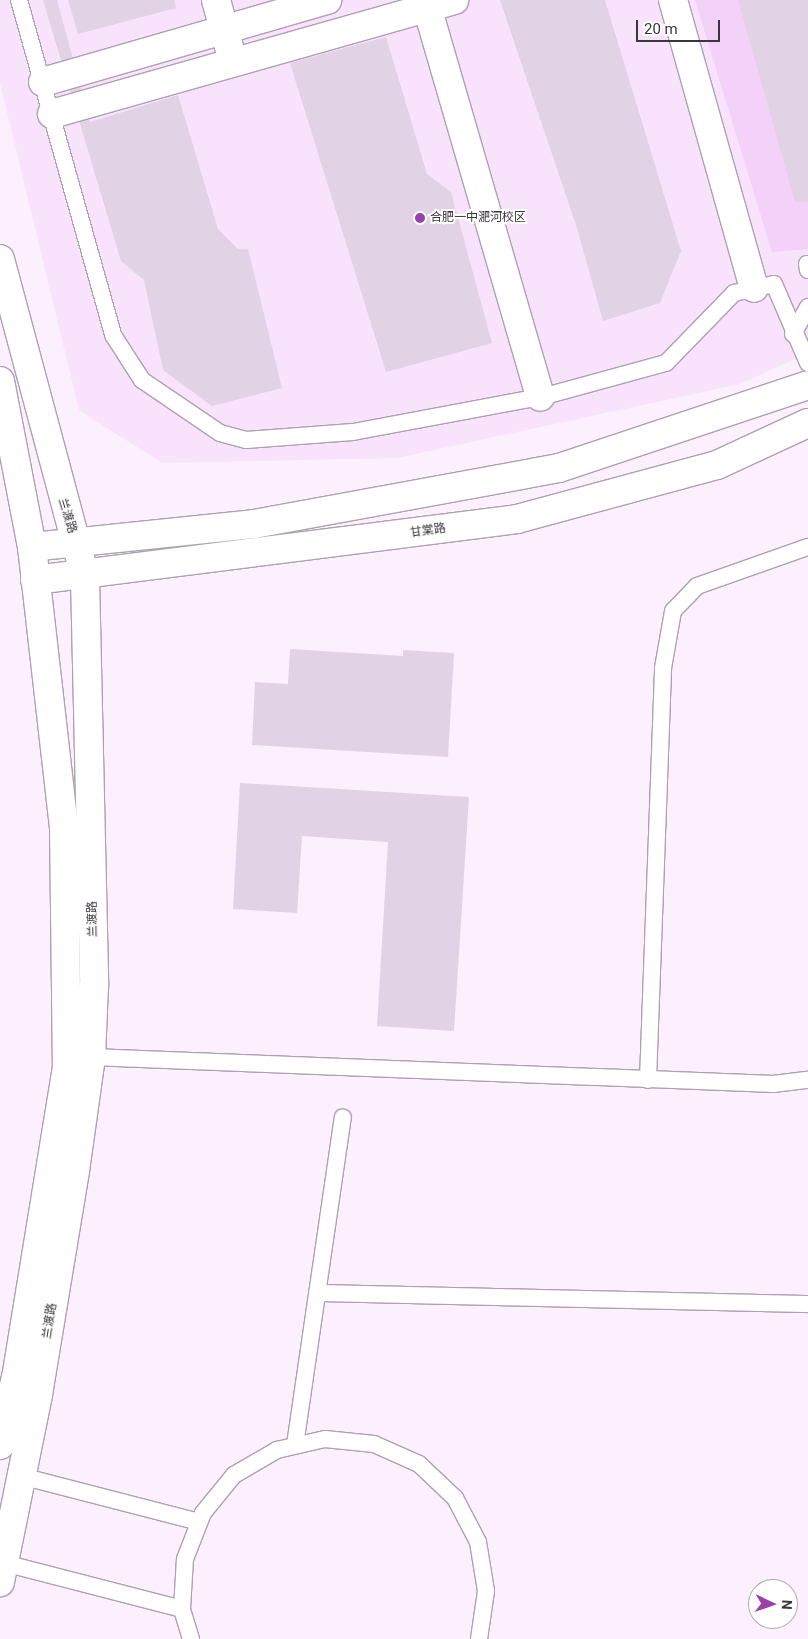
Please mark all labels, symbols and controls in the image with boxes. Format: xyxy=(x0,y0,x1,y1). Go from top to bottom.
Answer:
scale bar xyxy=(638,10,722,42)
text: 20 m xyxy=(644,20,678,38)
place label: 合肥一中淝河校区 xyxy=(430,211,526,225)
marker: 合肥一中淝河校区 xyxy=(414,212,426,224)
street label: 兰渡路 xyxy=(55,497,79,535)
street label: 甘棠路 xyxy=(409,521,447,541)
street label: 兰渡路 xyxy=(85,901,101,937)
street label: 兰渡路 xyxy=(40,1302,60,1340)
north arrow xyxy=(748,1579,798,1629)
text: N xyxy=(779,1599,795,1610)

